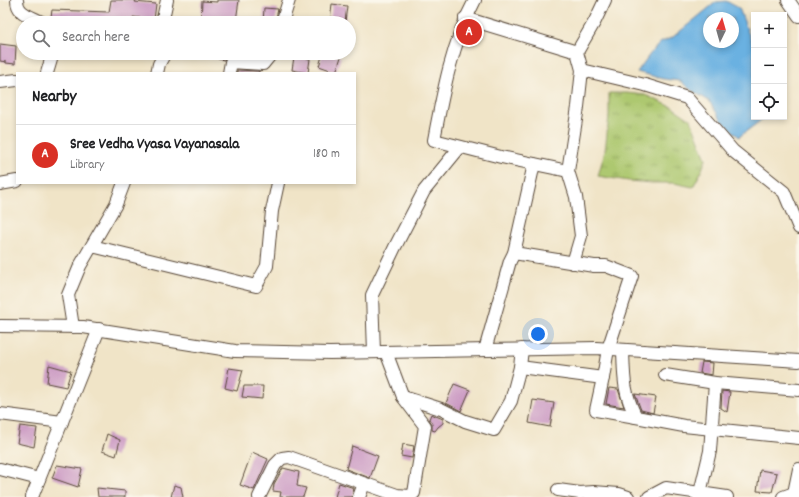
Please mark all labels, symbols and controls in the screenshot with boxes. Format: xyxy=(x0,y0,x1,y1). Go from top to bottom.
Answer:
north arrow xyxy=(703,12,739,48)
map controls xyxy=(751,12,787,120)
button: + xyxy=(751,12,787,48)
search box xyxy=(16,16,356,60)
pin: A xyxy=(456,17,482,47)
icon: search xyxy=(30,27,52,49)
text: Search here xyxy=(62,27,130,49)
button: − xyxy=(751,48,787,84)
button: locate xyxy=(751,84,787,120)
text: Nearby xyxy=(32,86,76,110)
text: Sree Vedha Vyasa Vayanasala xyxy=(70,134,239,156)
text: A xyxy=(41,145,49,164)
text: 180 m xyxy=(313,145,340,164)
text: Library xyxy=(70,156,104,175)
your location xyxy=(528,324,548,344)

